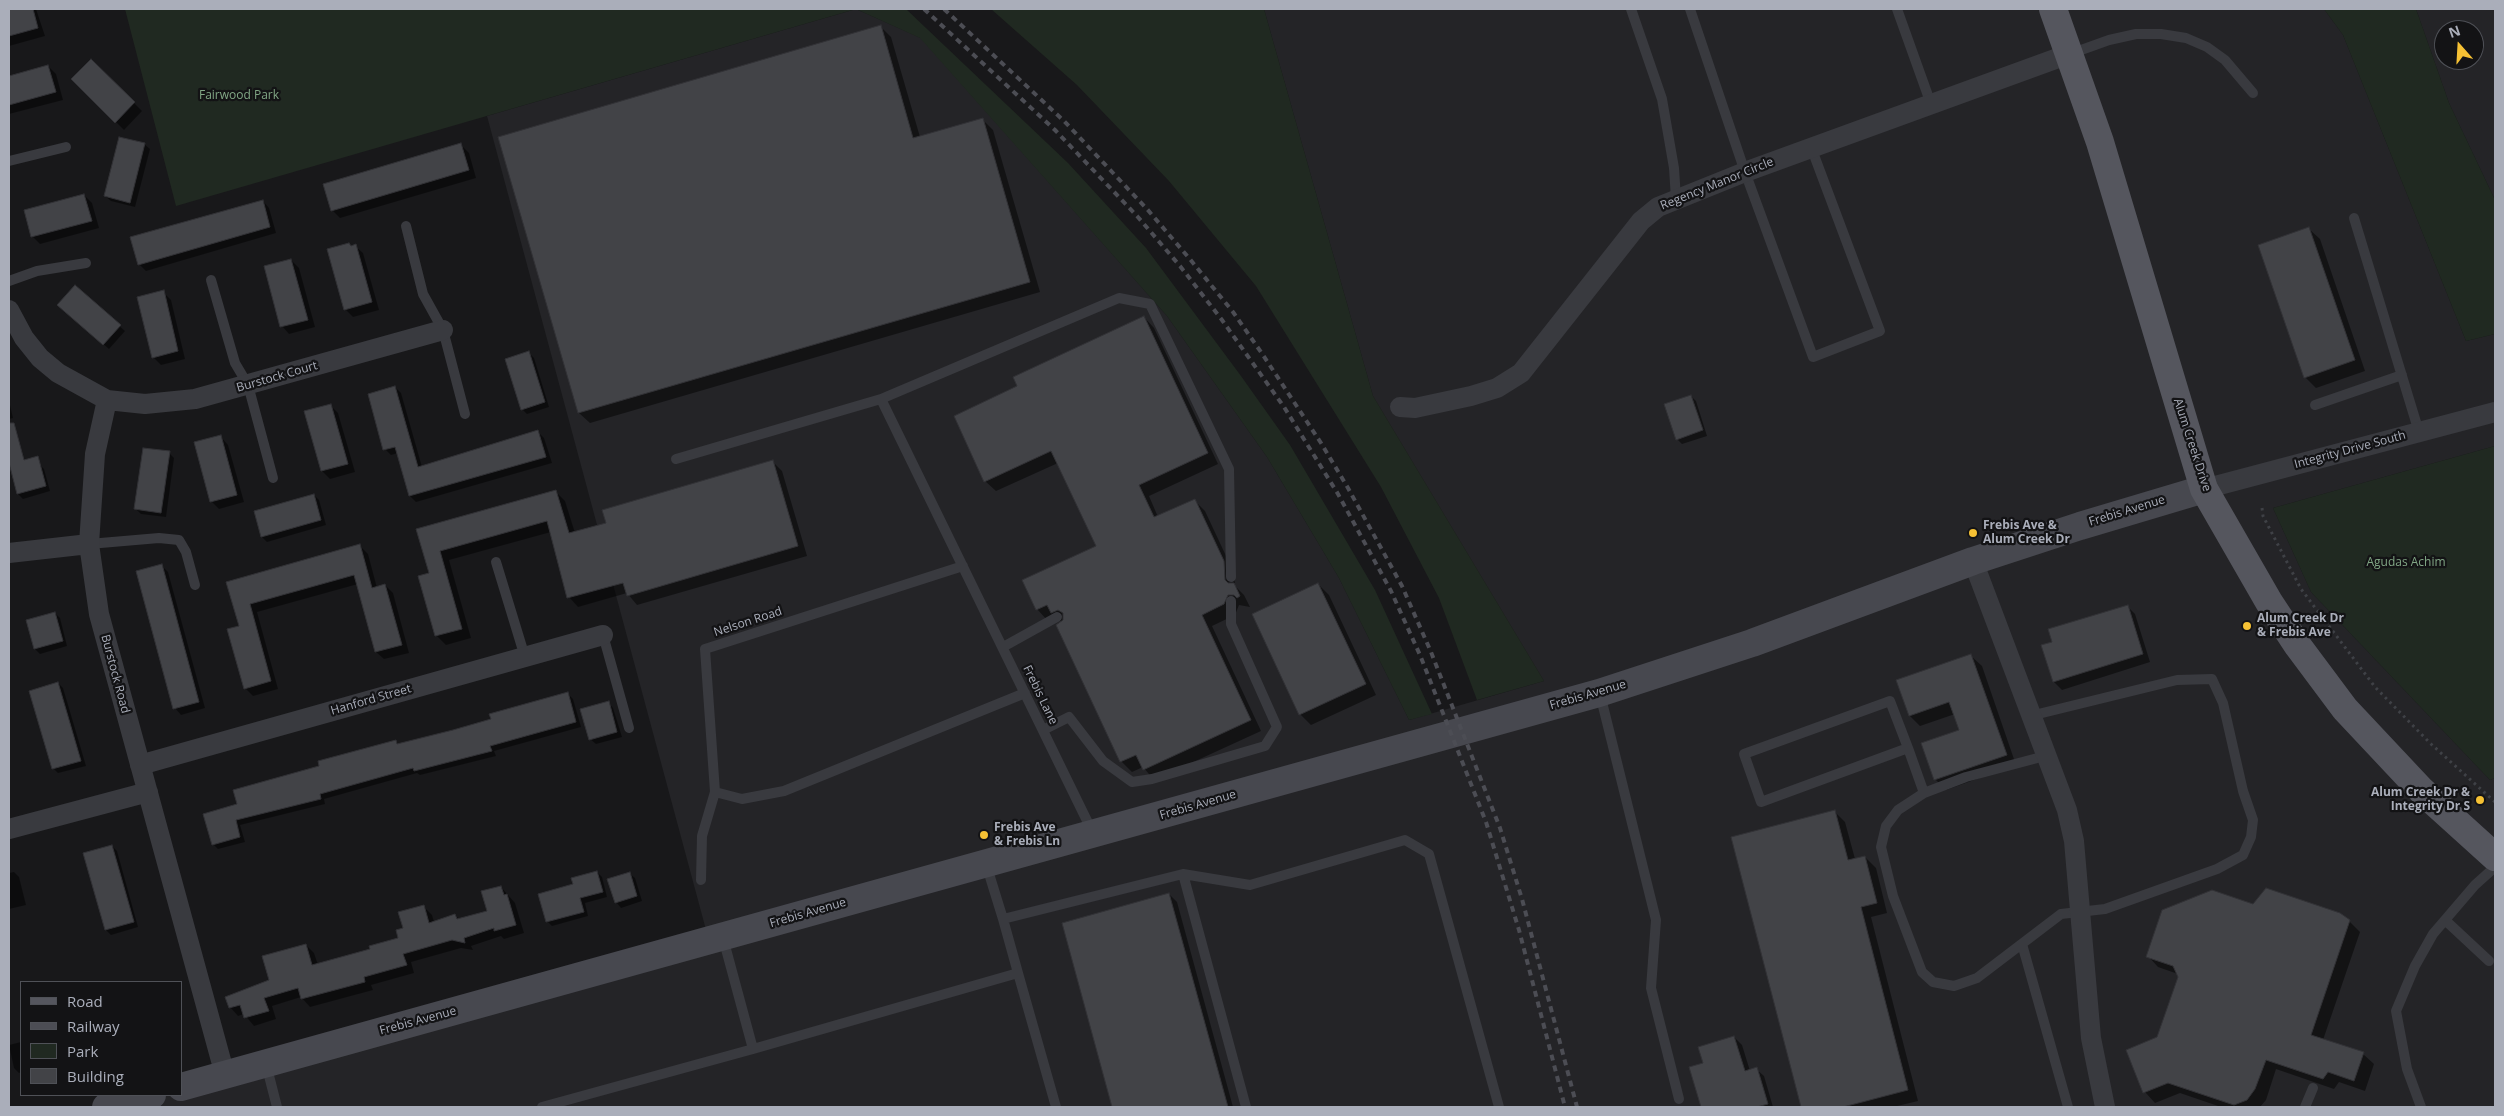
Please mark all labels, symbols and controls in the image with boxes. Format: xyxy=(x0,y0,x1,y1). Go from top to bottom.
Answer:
north arrow xyxy=(2434,20,2484,70)
text: N xyxy=(2446,20,2463,42)
park label: Fairwood Park xyxy=(199,89,279,103)
street label: Regency Manor Circle xyxy=(1658,155,1776,213)
street label: Burstock Court xyxy=(235,359,319,395)
street label: Alum Creek Drive xyxy=(2170,397,2214,493)
street label: Integrity Drive South xyxy=(2293,428,2407,472)
street label: Frebis Avenue xyxy=(2087,493,2167,529)
place label: Frebis Ave & Alum Creek Dr xyxy=(1983,519,2070,547)
marker: Frebis Ave & Alum Creek Dr xyxy=(1967,527,1979,539)
park label: Agudas Achim xyxy=(2366,556,2446,570)
street label: Nelson Road xyxy=(712,604,784,640)
place label: Alum Creek Dr & Frebis Ave xyxy=(2257,612,2344,640)
marker: Alum Creek Dr & Frebis Ave xyxy=(2241,620,2253,632)
street label: Burstock Road xyxy=(98,633,132,715)
street label: Frebis Lane xyxy=(1019,663,1061,727)
street label: Frebis Avenue xyxy=(1548,677,1628,713)
street label: Hanford Street xyxy=(329,682,413,718)
place label: Alum Creek Dr & Integrity Dr S xyxy=(2371,786,2470,814)
street label: Frebis Avenue xyxy=(1158,787,1238,823)
marker: Alum Creek Dr & Integrity Dr S xyxy=(2474,794,2486,806)
place label: Frebis Ave & Frebis Ln xyxy=(994,821,1060,849)
marker: Frebis Ave & Frebis Ln xyxy=(978,829,990,841)
street label: Frebis Avenue xyxy=(768,895,848,931)
legend xyxy=(20,981,182,1096)
text: Road xyxy=(67,991,103,1011)
street label: Frebis Avenue xyxy=(378,1004,458,1038)
text: Railway xyxy=(67,1016,120,1036)
text: Park xyxy=(67,1041,98,1061)
text: Building xyxy=(67,1066,124,1086)

